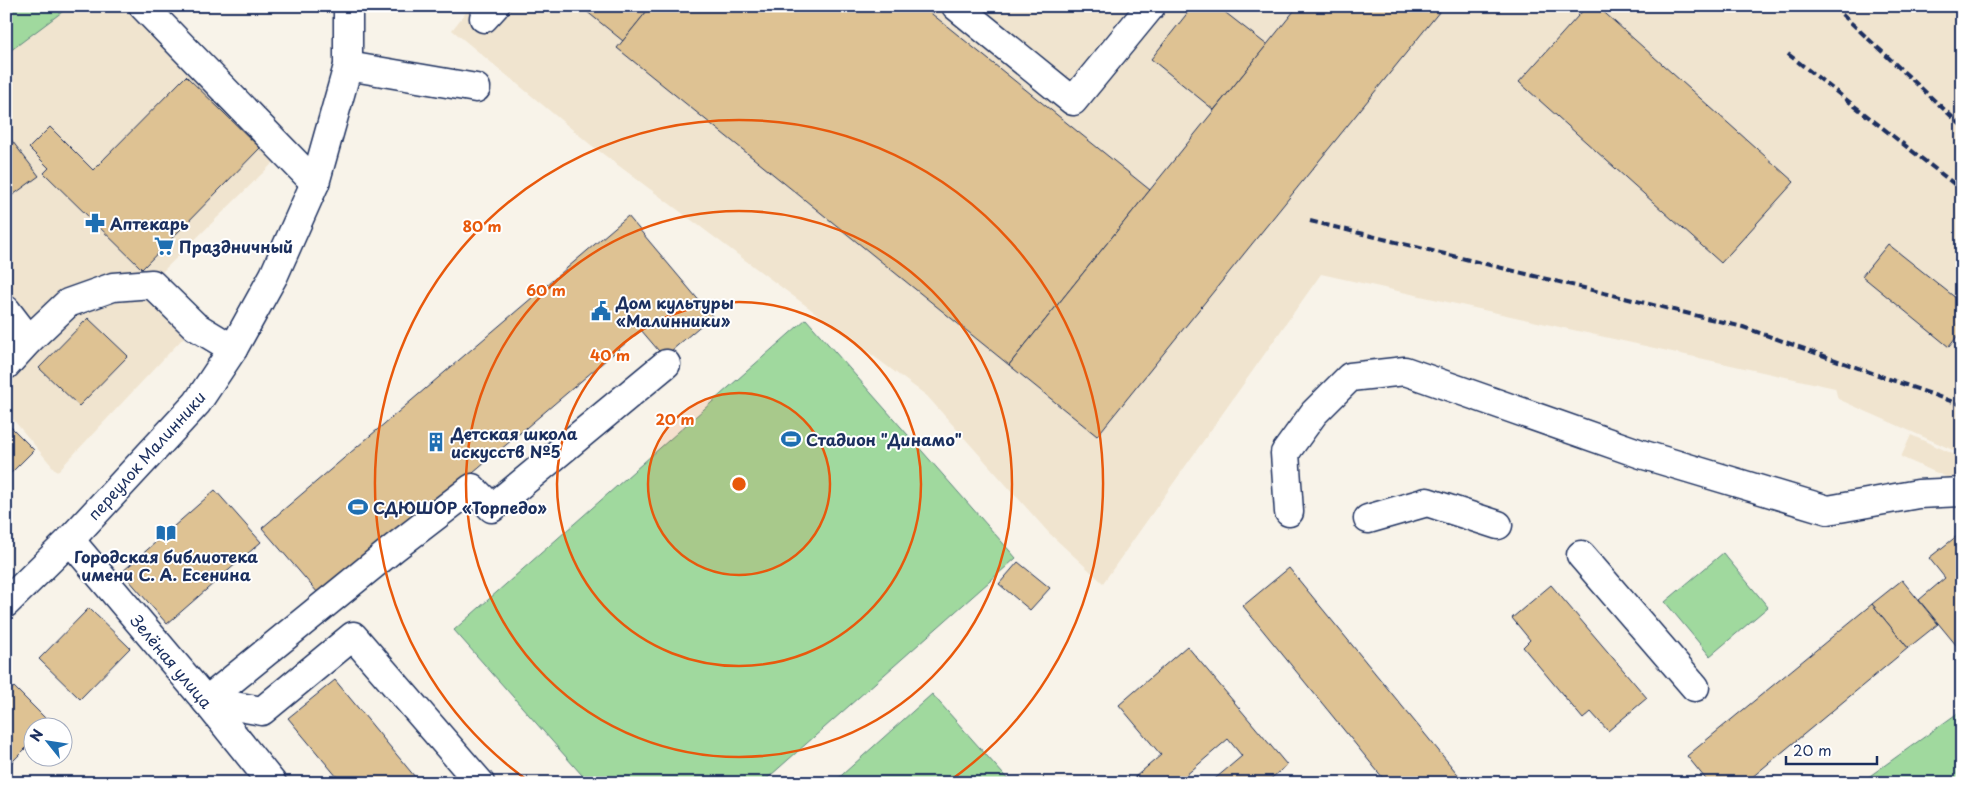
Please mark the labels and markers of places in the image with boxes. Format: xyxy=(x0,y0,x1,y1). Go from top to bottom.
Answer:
place label: Аптекарь xyxy=(110,211,189,235)
pharmacy icon: Аптекарь xyxy=(84,212,106,234)
place label: Праздничный xyxy=(179,234,293,258)
supermarket icon: Праздничный xyxy=(153,235,175,257)
place label: Дом культуры «Малинники» xyxy=(615,290,734,332)
public building icon: Дом культуры «Малинники» xyxy=(590,300,612,322)
place label: Детская школа искусств №5 xyxy=(450,421,578,463)
place label: Стадион "Динамо" xyxy=(806,427,962,451)
sports icon: Стадион "Динамо" xyxy=(780,428,802,450)
building icon: Детская школа искусств №5 xyxy=(425,431,447,453)
centre of rings xyxy=(730,475,748,493)
place label: СДЮШОР «Торпедо» xyxy=(373,495,547,519)
sports icon: СДЮШОР «Торпедо» xyxy=(347,496,369,518)
library icon: Городская библиотека имени С. А. Есенина xyxy=(155,522,177,544)
place label: Городская библиотека имени С. А. Есенина xyxy=(74,544,258,586)

